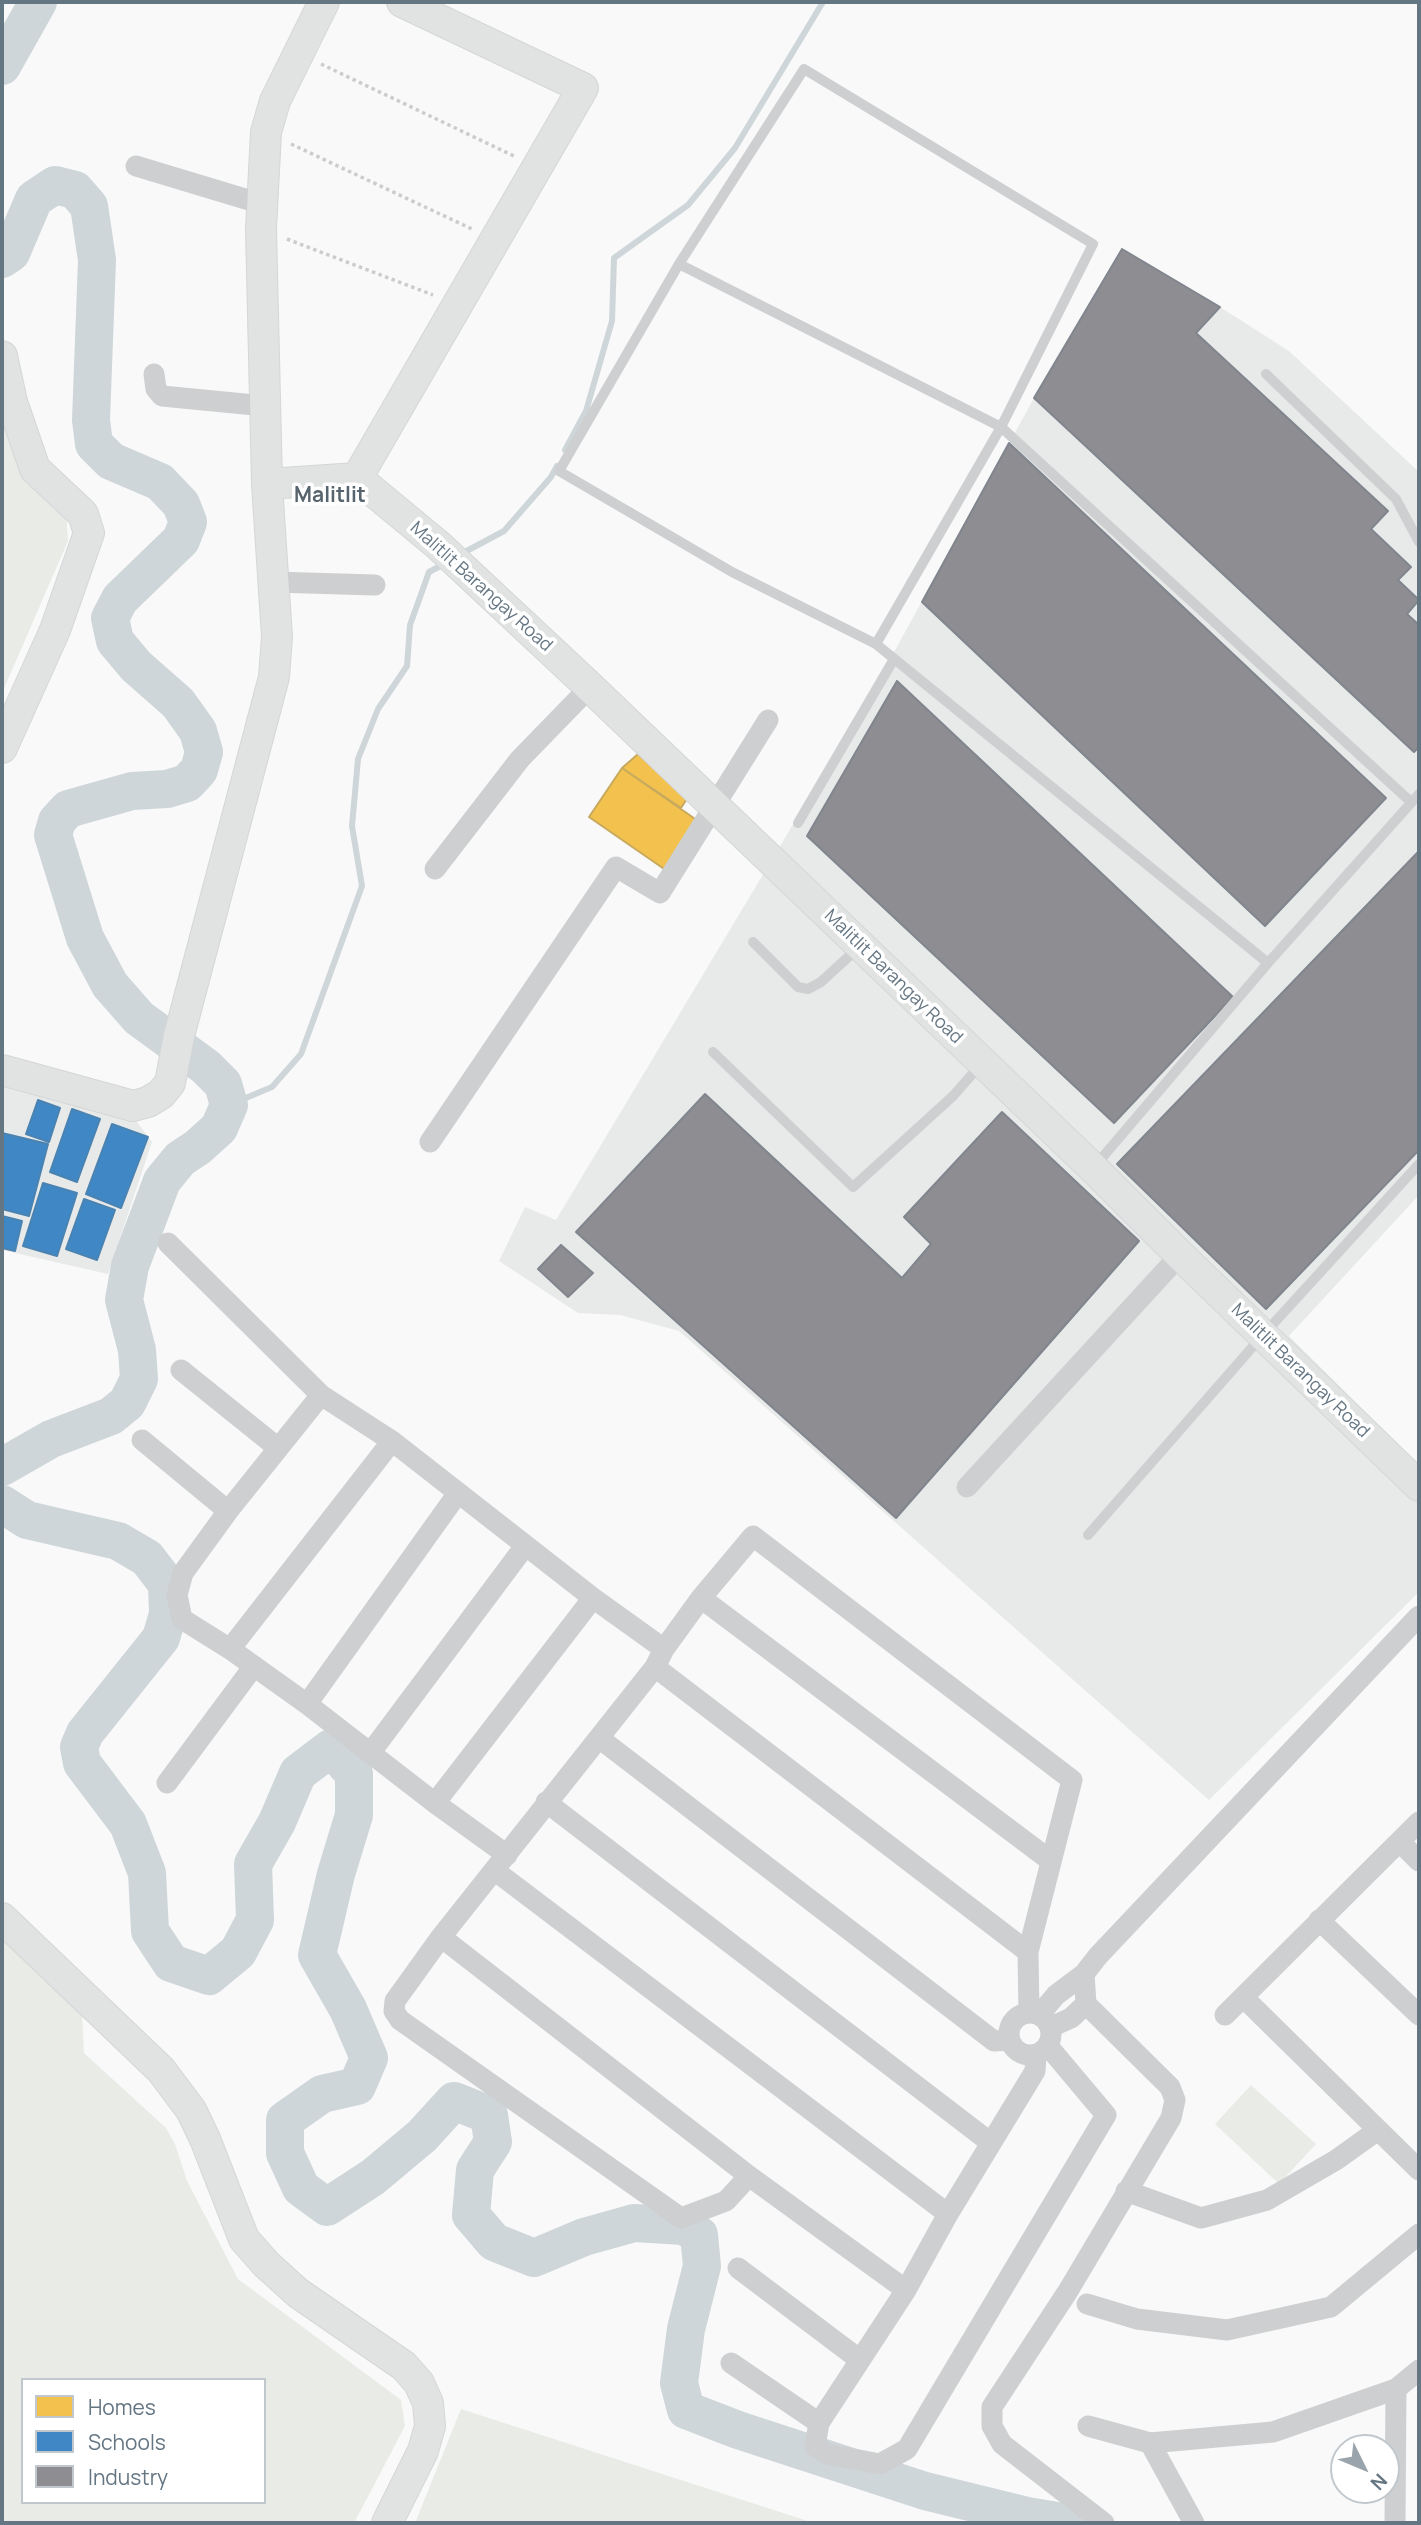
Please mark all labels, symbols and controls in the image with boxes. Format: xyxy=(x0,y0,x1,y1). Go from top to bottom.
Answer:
district label: Malitlit xyxy=(294,483,366,509)
street label: Malitlit Barangay Road xyxy=(406,518,556,656)
street label: Malitlit Barangay Road xyxy=(819,905,967,1049)
street label: Malitlit Barangay Road xyxy=(1226,1299,1374,1443)
legend xyxy=(21,2378,266,2504)
text: Homes xyxy=(88,2393,156,2421)
text: Schools xyxy=(88,2428,166,2456)
north arrow xyxy=(1330,2434,1400,2504)
text: Industry xyxy=(88,2463,168,2491)
text: N xyxy=(1365,2468,1393,2496)

